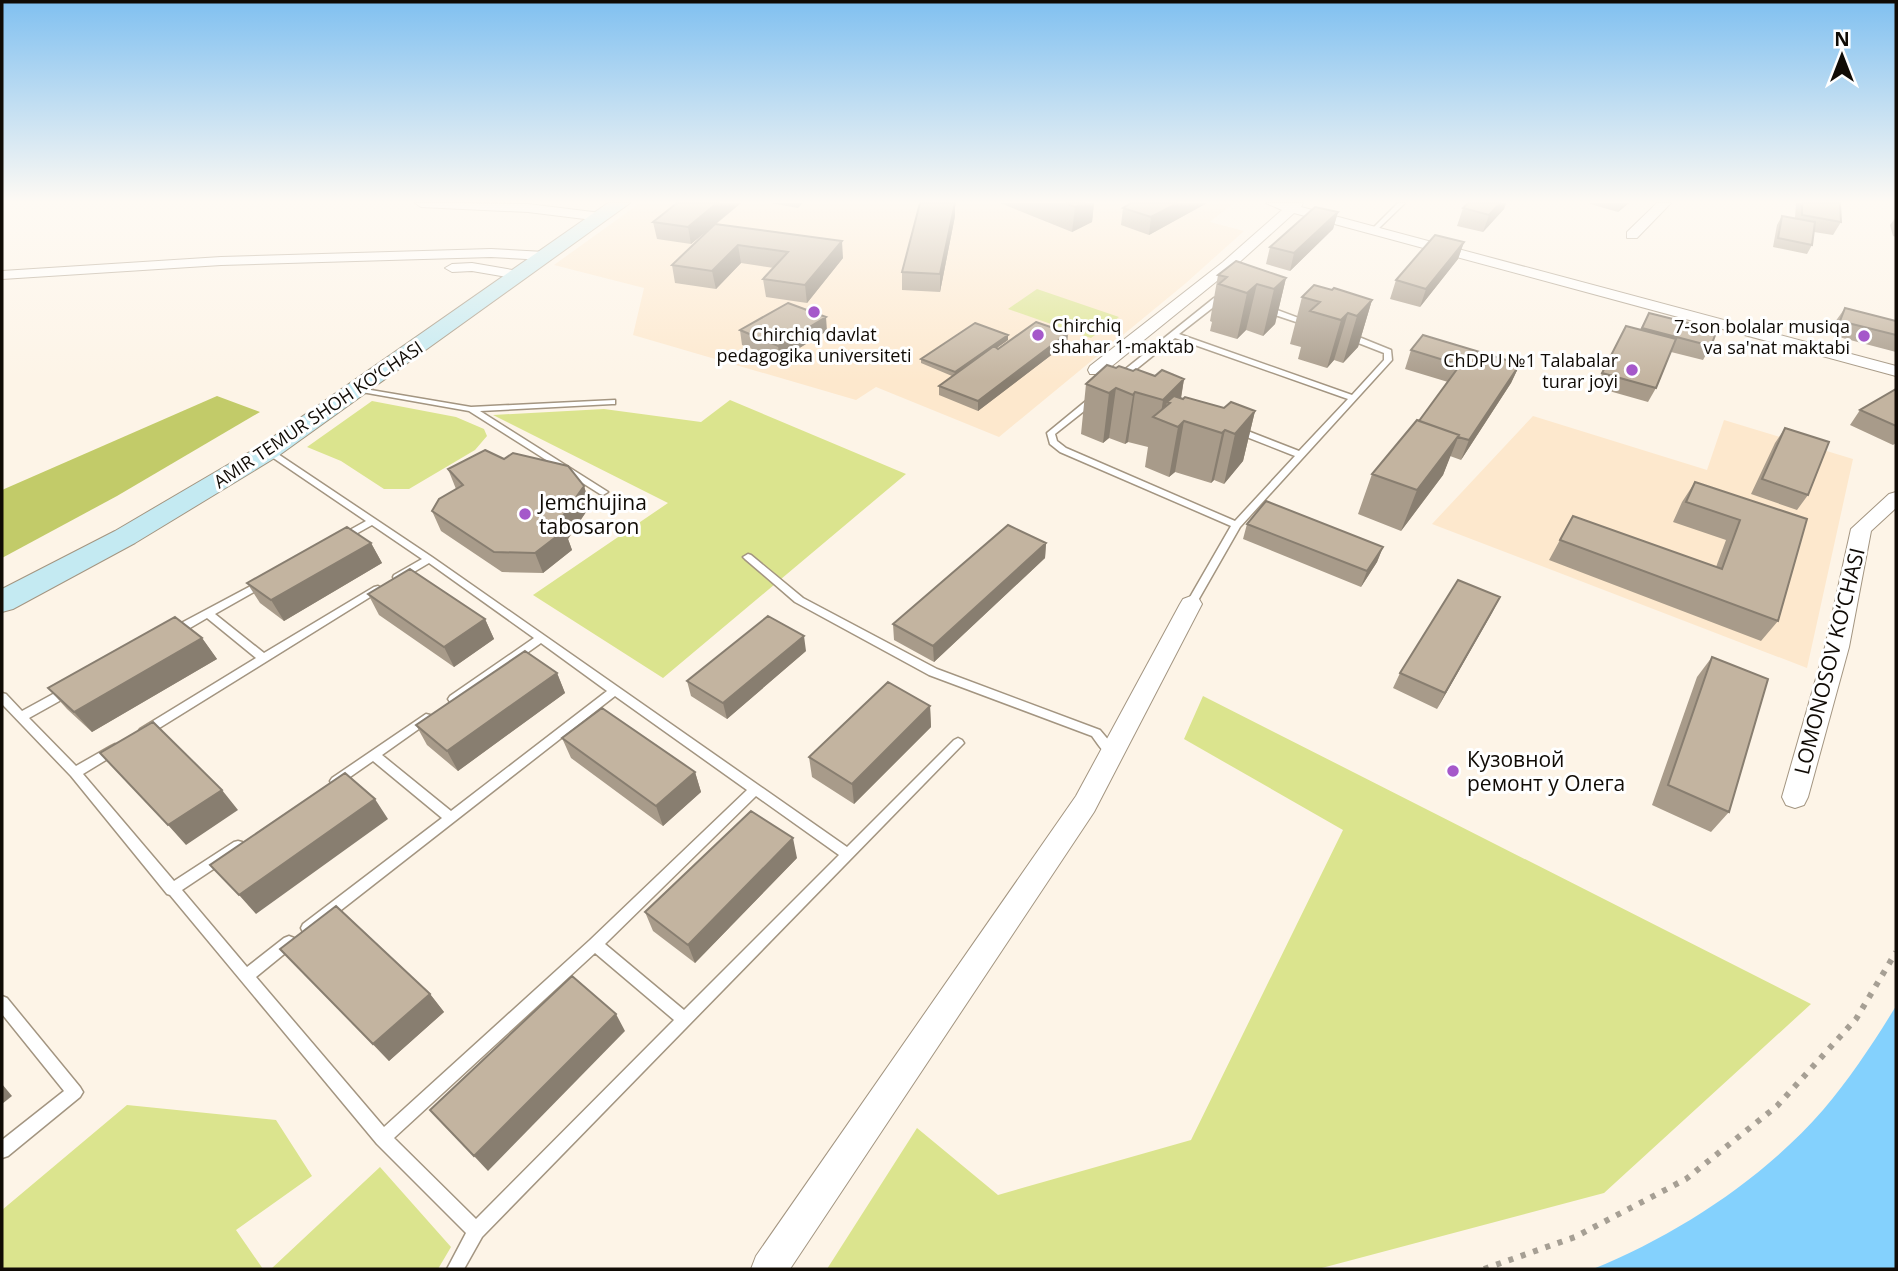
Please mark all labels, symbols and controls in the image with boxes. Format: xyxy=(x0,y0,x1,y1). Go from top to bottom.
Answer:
north arrow xyxy=(1807,21,1877,91)
text: N xyxy=(1834,26,1850,52)
marker: Chirchiq davlat pedagogika universiteti xyxy=(806,304,822,320)
place label: Chirchiq shahar 1-maktab xyxy=(1052,313,1194,358)
place label: 7-son bolalar musiqa va sa'nat maktabi xyxy=(1674,314,1850,359)
place label: Chirchiq davlat pedagogika universiteti xyxy=(717,322,911,367)
marker: Chirchiq shahar 1-maktab xyxy=(1030,327,1046,343)
marker: 7-son bolalar musiqa va sa'nat maktabi xyxy=(1856,328,1872,344)
street label: AMIR TEMUR SHOH KO‘CHASI xyxy=(209,335,427,493)
place label: ChDPU №1 Talabalar turar joyi xyxy=(1443,348,1619,393)
marker: ChDPU №1 Talabalar turar joyi xyxy=(1624,362,1640,378)
place label: Jemchujina tabosaron xyxy=(537,488,647,540)
marker: Jemchujina tabosaron xyxy=(517,506,533,522)
street label: LOMONOSOV KO‘CHASI xyxy=(1787,545,1871,777)
place label: Кузовной ремонт у Олега xyxy=(1467,745,1625,797)
marker: Кузовной ремонт у Олега xyxy=(1445,763,1461,779)

